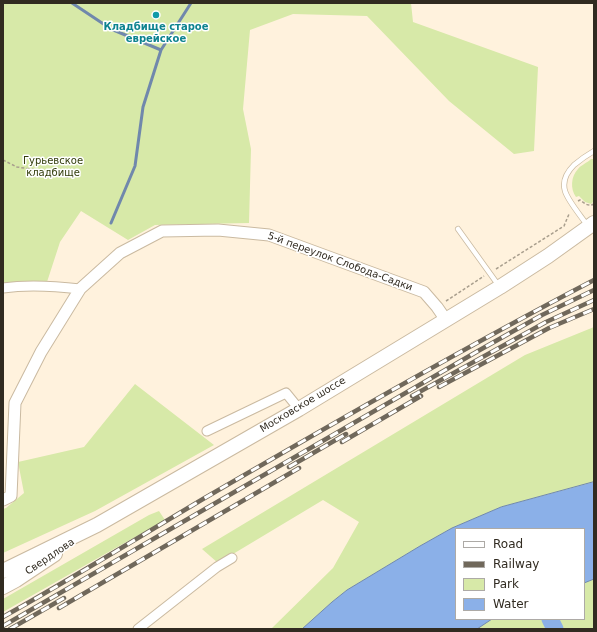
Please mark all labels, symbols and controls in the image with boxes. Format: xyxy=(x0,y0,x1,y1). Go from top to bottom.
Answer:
marker: Кладбище старое еврейское xyxy=(151,10,161,20)
place label: Кладбище старое еврейское xyxy=(104,21,208,44)
park label: Гурьевское кладбище xyxy=(23,155,83,178)
street label: 5-й переулок Слобода-Садки xyxy=(266,230,414,294)
street label: Московское шоссе xyxy=(258,375,348,435)
legend xyxy=(455,528,585,620)
street label: Свердлова xyxy=(23,536,77,578)
text: Road xyxy=(493,537,523,551)
text: Railway xyxy=(493,557,539,571)
text: Park xyxy=(493,577,519,591)
text: Water xyxy=(493,597,528,611)

